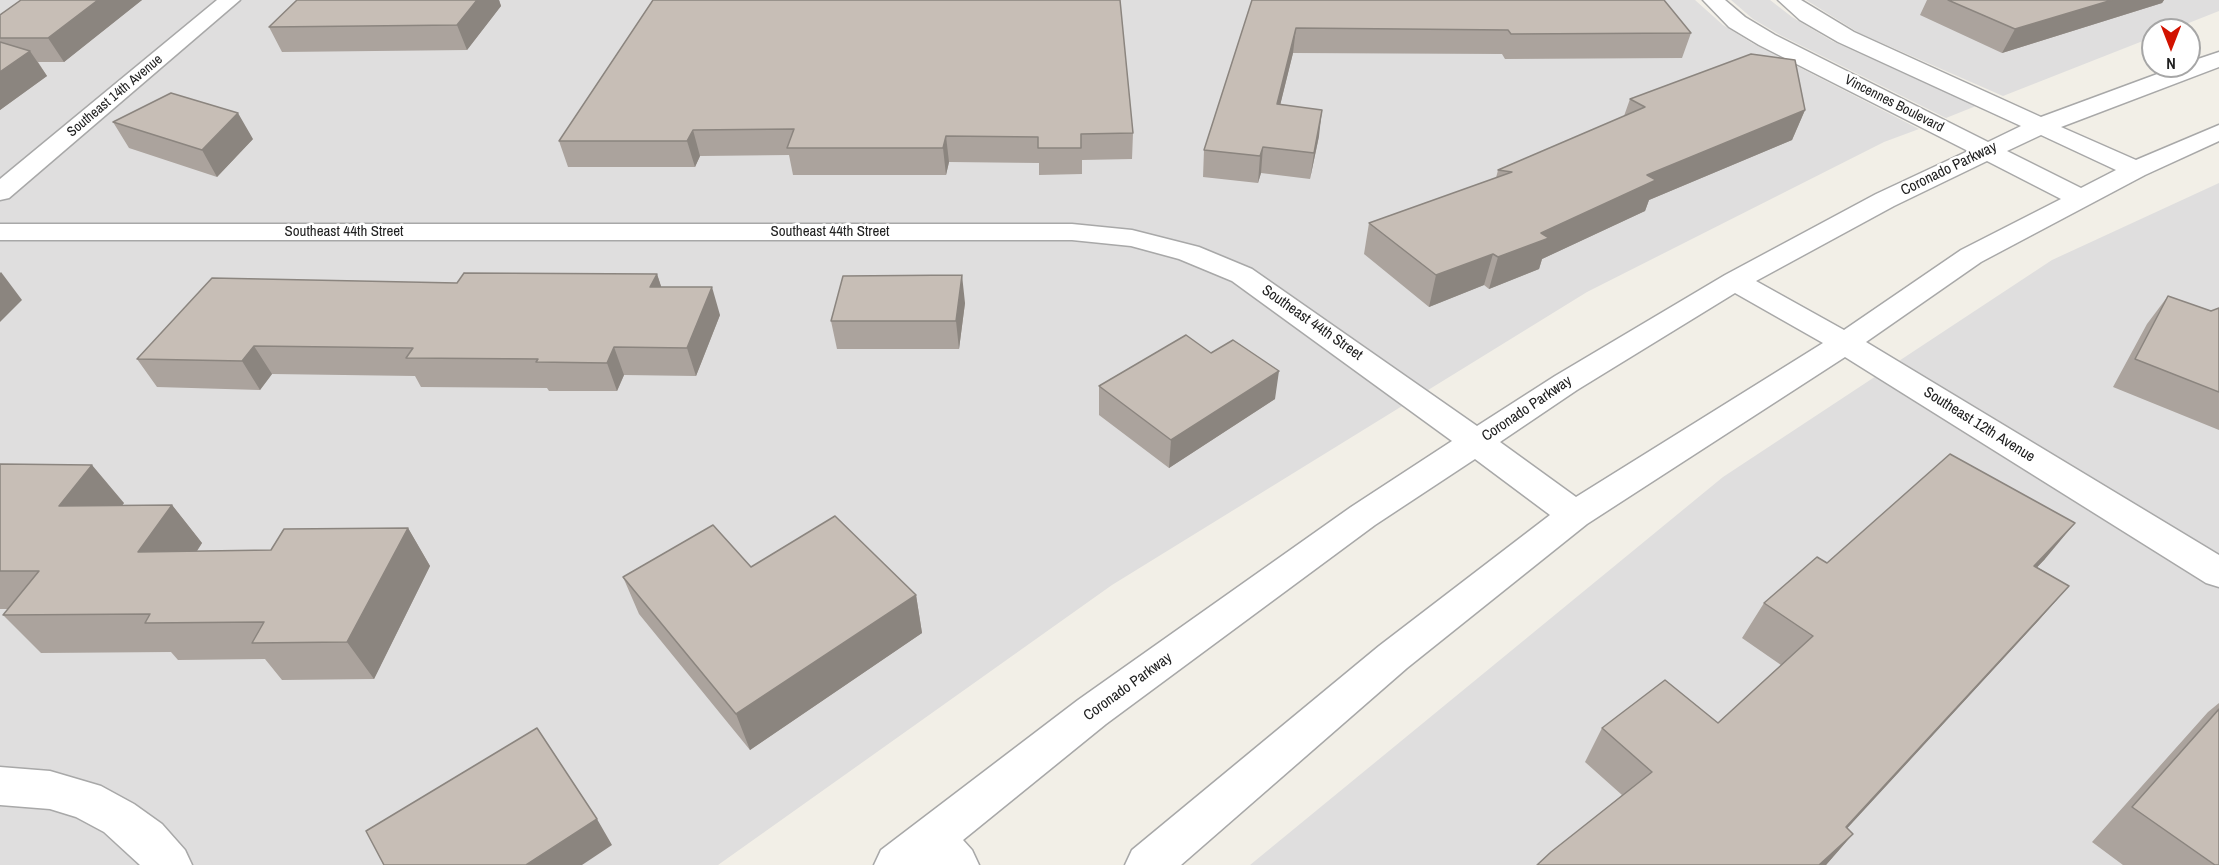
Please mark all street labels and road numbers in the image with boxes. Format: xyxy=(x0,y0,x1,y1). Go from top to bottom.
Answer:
street label: Southeast 14th Avenue xyxy=(64,51,166,141)
street label: Vincennes Boulevard xyxy=(1842,72,1946,136)
street label: Coronado Parkway xyxy=(1898,138,2000,200)
street label: Southeast 44th Street xyxy=(285,223,403,241)
street label: Southeast 44th Street xyxy=(771,223,889,241)
street label: Southeast 44th Street xyxy=(1258,282,1366,364)
street label: Coronado Parkway xyxy=(1479,372,1575,446)
street label: Southeast 12th Avenue xyxy=(1920,384,2038,466)
street label: Coronado Parkway xyxy=(1080,649,1176,725)

